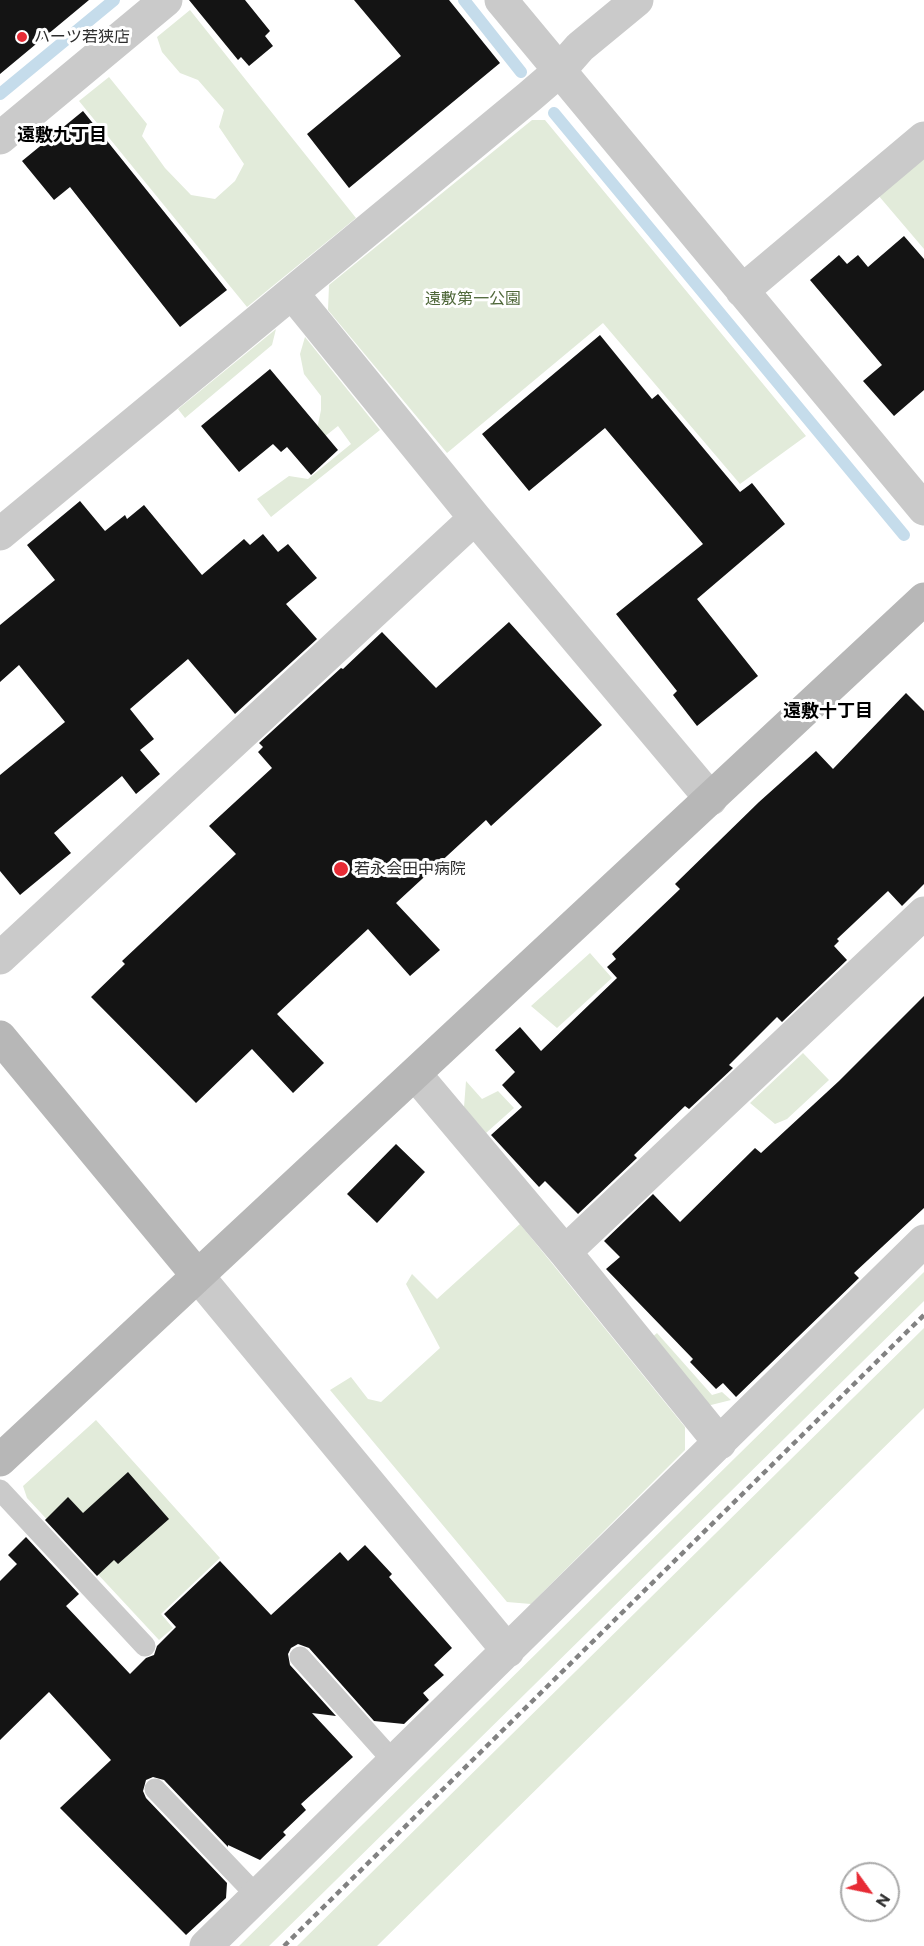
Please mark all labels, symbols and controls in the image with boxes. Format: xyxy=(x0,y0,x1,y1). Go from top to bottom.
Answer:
place label: ハーツ若狭店 xyxy=(34,27,130,47)
marker: ハーツ若狭店 xyxy=(15,30,29,44)
district label: 遠敷九丁目 xyxy=(17,124,107,146)
park label: 遠敷第一公園 xyxy=(425,289,521,309)
district label: 遠敷十丁目 xyxy=(783,700,873,722)
place label: 若永会田中病院 xyxy=(354,859,466,879)
marker: 若永会田中病院 xyxy=(332,860,350,878)
north arrow xyxy=(840,1862,900,1922)
text: N xyxy=(873,1891,895,1911)

